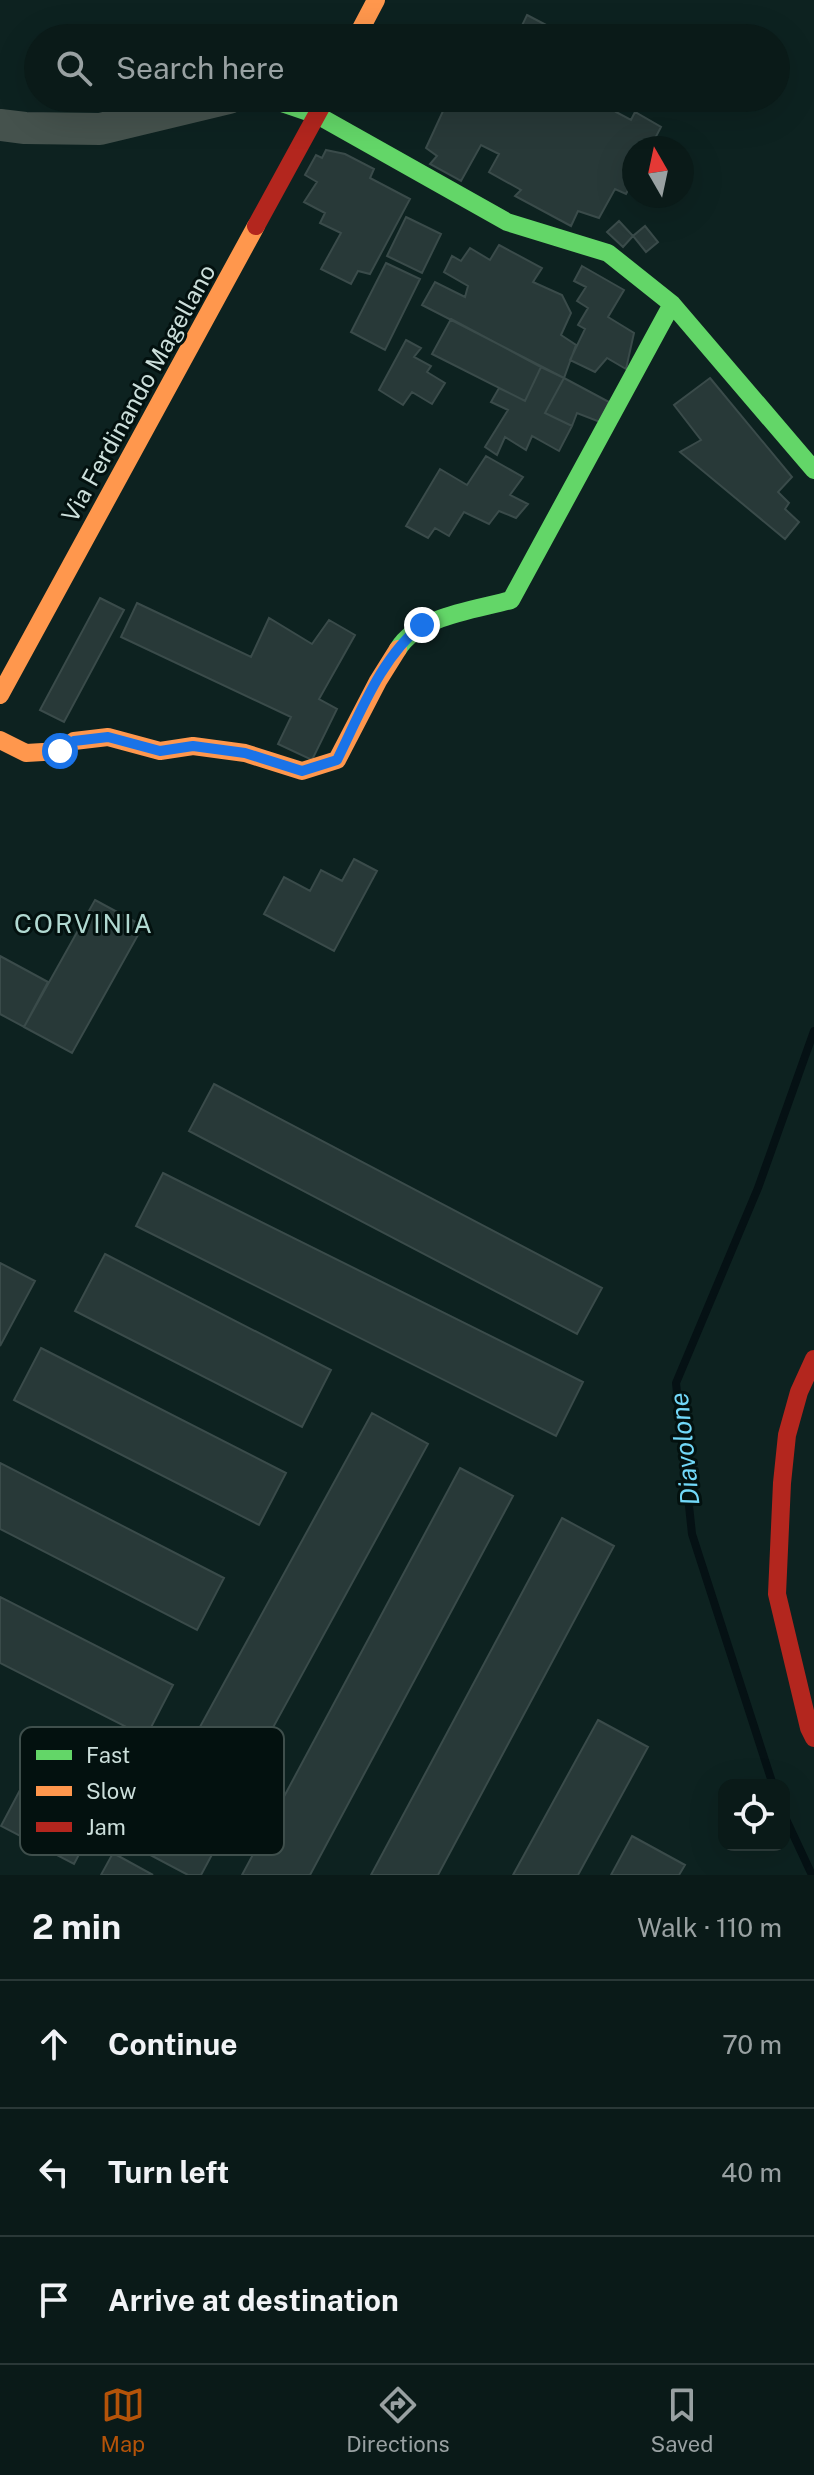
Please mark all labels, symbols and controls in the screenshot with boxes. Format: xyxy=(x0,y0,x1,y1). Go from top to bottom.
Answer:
search box xyxy=(24,24,790,112)
icon: search xyxy=(52,46,96,90)
text: Search here xyxy=(116,50,284,86)
north arrow xyxy=(622,136,694,208)
street label: Via Ferdinando Magellano xyxy=(55,259,221,527)
route end xyxy=(404,607,440,643)
route start xyxy=(42,733,78,769)
district label: CORVINIA xyxy=(14,908,154,939)
water label: Diavolone xyxy=(663,1391,705,1507)
legend xyxy=(20,1727,284,1855)
text: Fast xyxy=(86,1742,130,1768)
text: Slow xyxy=(86,1778,136,1804)
map controls xyxy=(718,1779,790,1851)
button: locate xyxy=(718,1779,790,1851)
text: Jam xyxy=(86,1814,126,1840)
text: 2 min xyxy=(32,1907,121,1947)
text: Walk · 110 m xyxy=(637,1912,782,1943)
icon: ahead xyxy=(32,2022,76,2066)
text: Continue xyxy=(108,2026,238,2062)
text: 70 m xyxy=(722,2029,782,2060)
icon: left xyxy=(32,2150,76,2194)
text: Turn left xyxy=(108,2154,229,2190)
text: 40 m xyxy=(721,2157,782,2188)
icon: arrive xyxy=(32,2278,76,2322)
text: Arrive at destination xyxy=(108,2282,399,2318)
tab: Map xyxy=(101,2383,145,2457)
tab: Directions xyxy=(346,2383,450,2457)
tab: Saved xyxy=(651,2383,713,2457)

